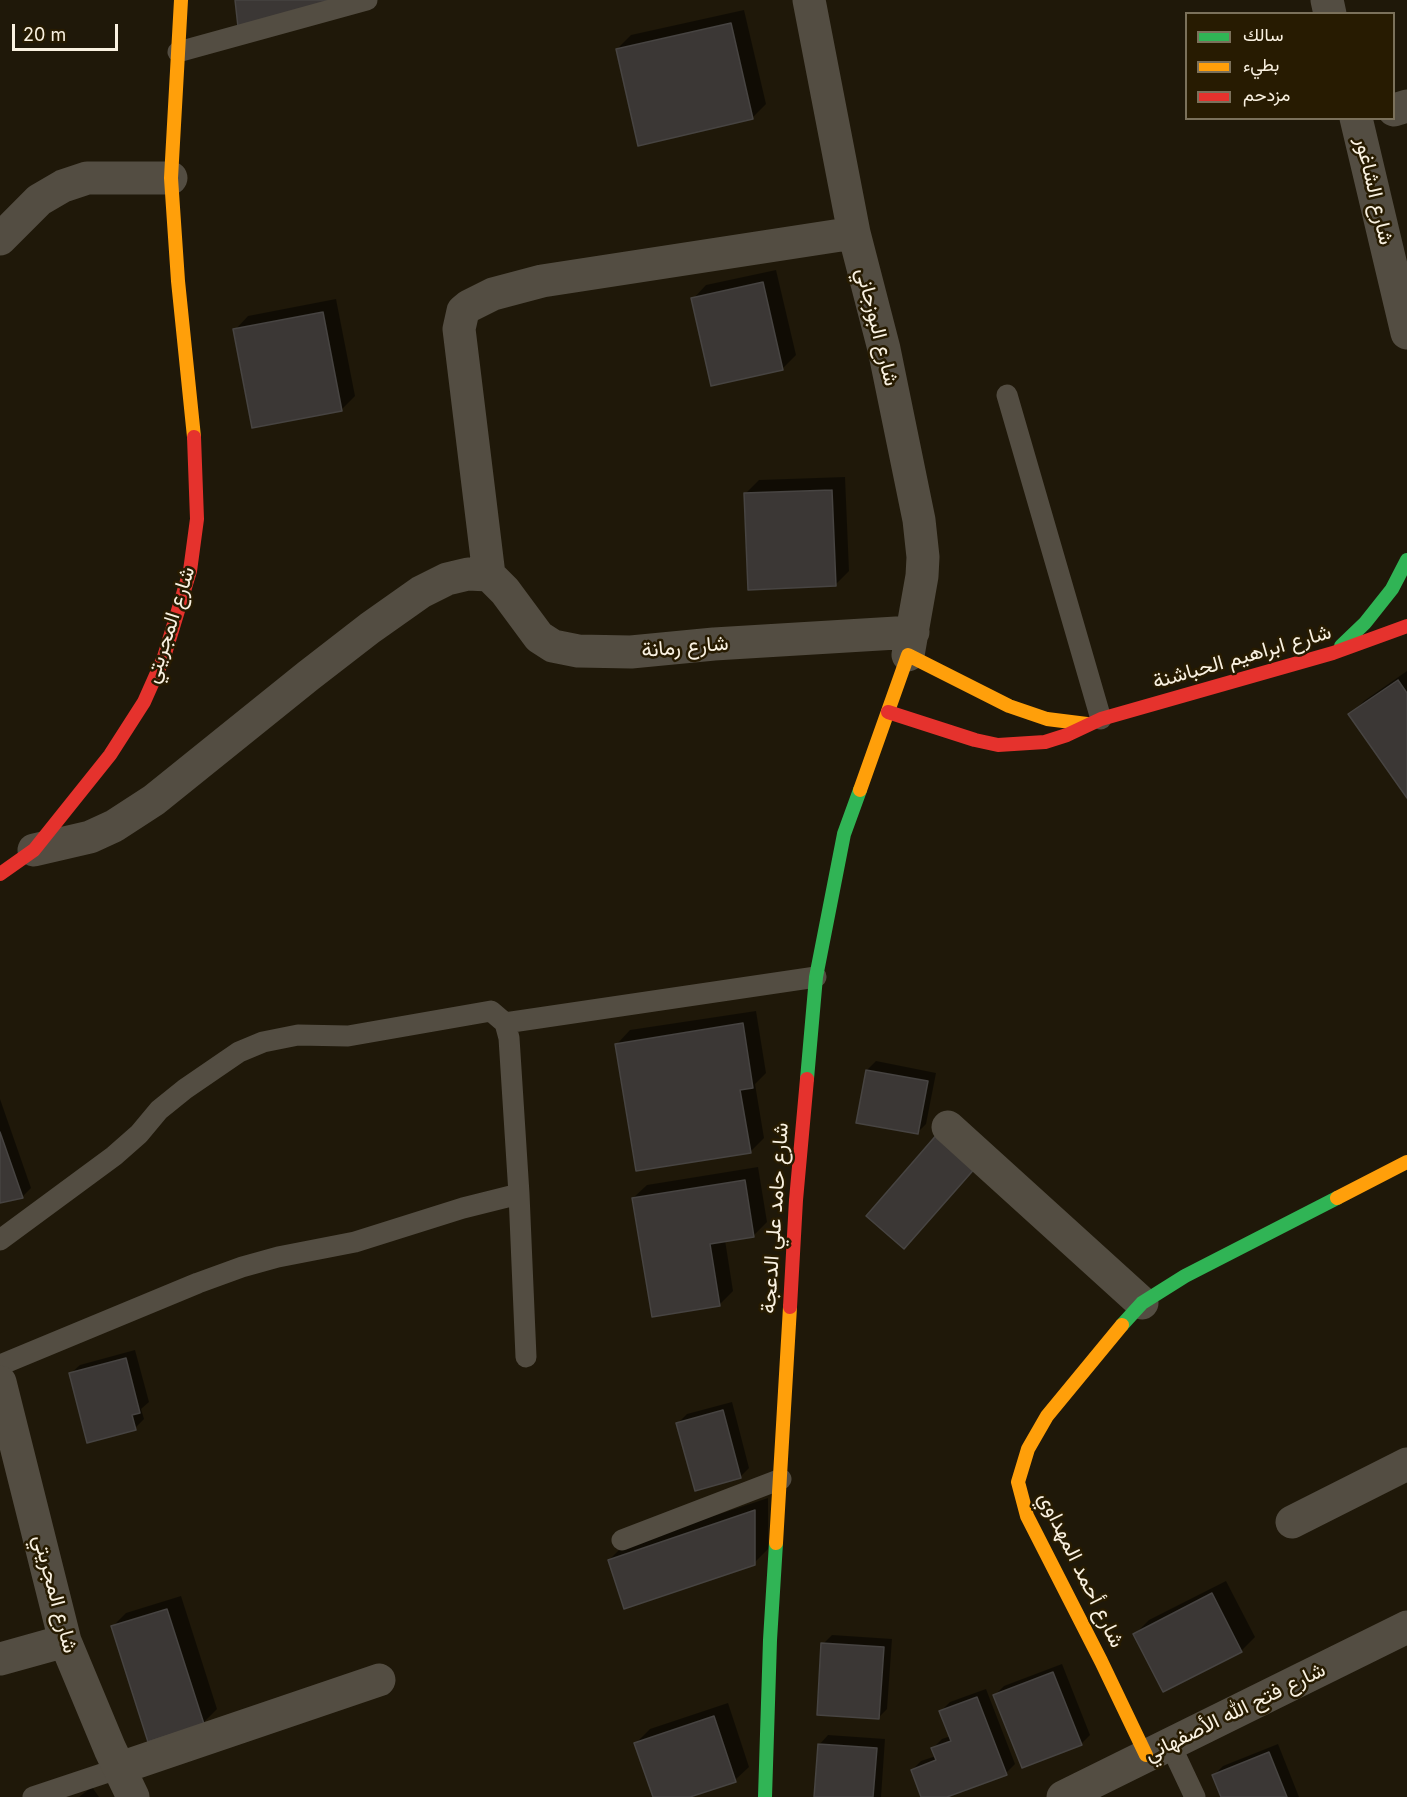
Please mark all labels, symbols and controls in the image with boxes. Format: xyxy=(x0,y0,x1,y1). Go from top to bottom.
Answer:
scale bar xyxy=(15,12,122,50)
legend xyxy=(1185,12,1395,120)
text: 20 m xyxy=(23,24,66,45)
text: سالك xyxy=(1243,24,1283,45)
text: بطيء xyxy=(1243,54,1279,75)
text: مزدحم xyxy=(1243,84,1290,105)
street label: شارع الشاغور xyxy=(1349,135,1399,247)
street label: شارع البوزجاني xyxy=(850,266,904,388)
street label: شارع المجريتي xyxy=(139,563,201,687)
street label: شارع ابراهيم الحباشنة xyxy=(1150,619,1334,695)
street label: شارع رمانة xyxy=(640,631,730,663)
street label: شارع حامد علي الدعجة xyxy=(756,1122,794,1314)
street label: شارع أحمد المهداوي xyxy=(1032,1488,1130,1652)
street label: شارع المجريتي xyxy=(27,1532,83,1656)
street label: شارع فتح الله الأصفهاني xyxy=(1140,1657,1330,1767)

